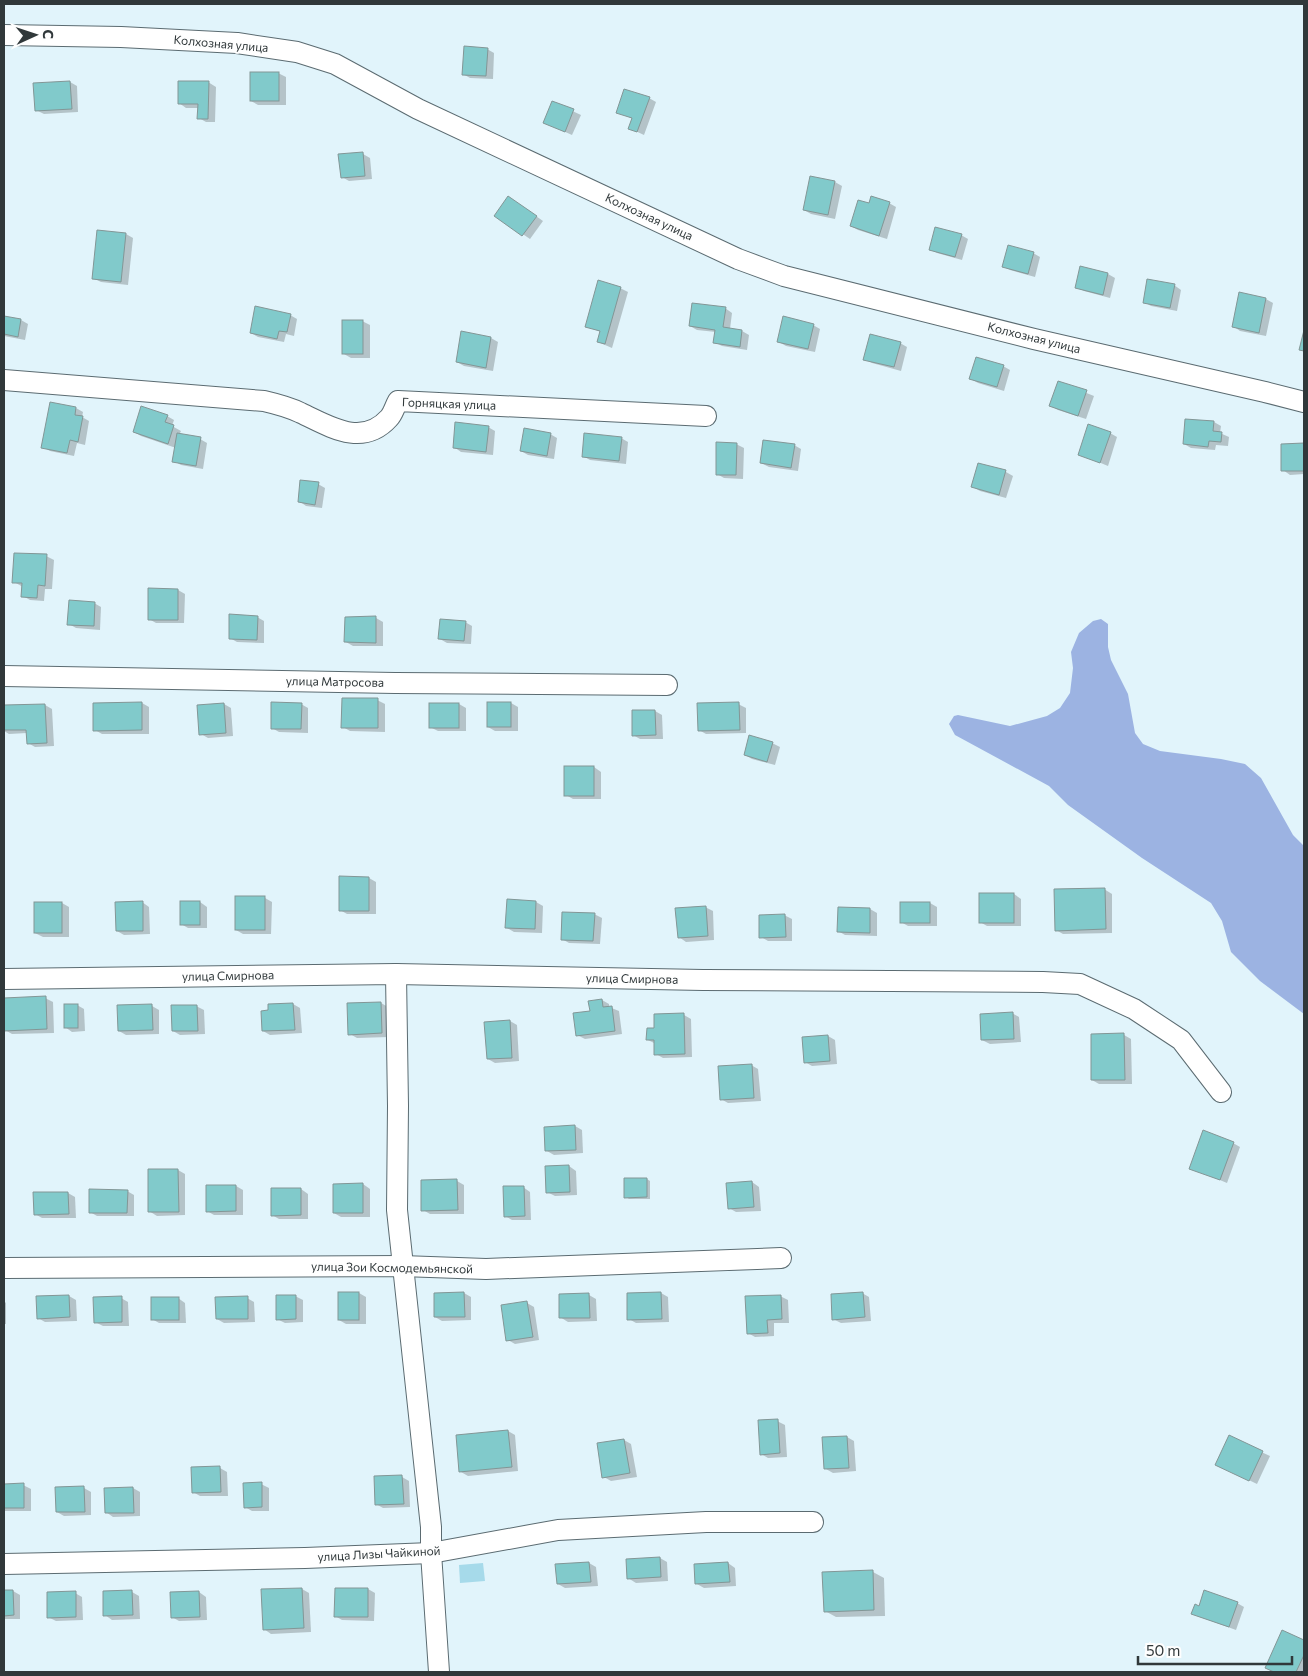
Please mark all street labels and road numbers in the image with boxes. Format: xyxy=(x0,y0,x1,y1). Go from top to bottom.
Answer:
street label: Колхозная улица xyxy=(173,32,269,54)
street label: Колхозная улица xyxy=(603,190,696,243)
street label: Колхозная улица xyxy=(986,319,1082,355)
street label: Горняцкая улица xyxy=(402,394,496,412)
street label: улица Матросова xyxy=(286,673,384,689)
street label: улица Смирнова xyxy=(182,967,274,983)
street label: улица Смирнова xyxy=(586,970,678,986)
street label: улица Зои Космодемьянской xyxy=(311,1259,473,1275)
street label: улица Лизы Чайкиной xyxy=(317,1543,441,1563)

